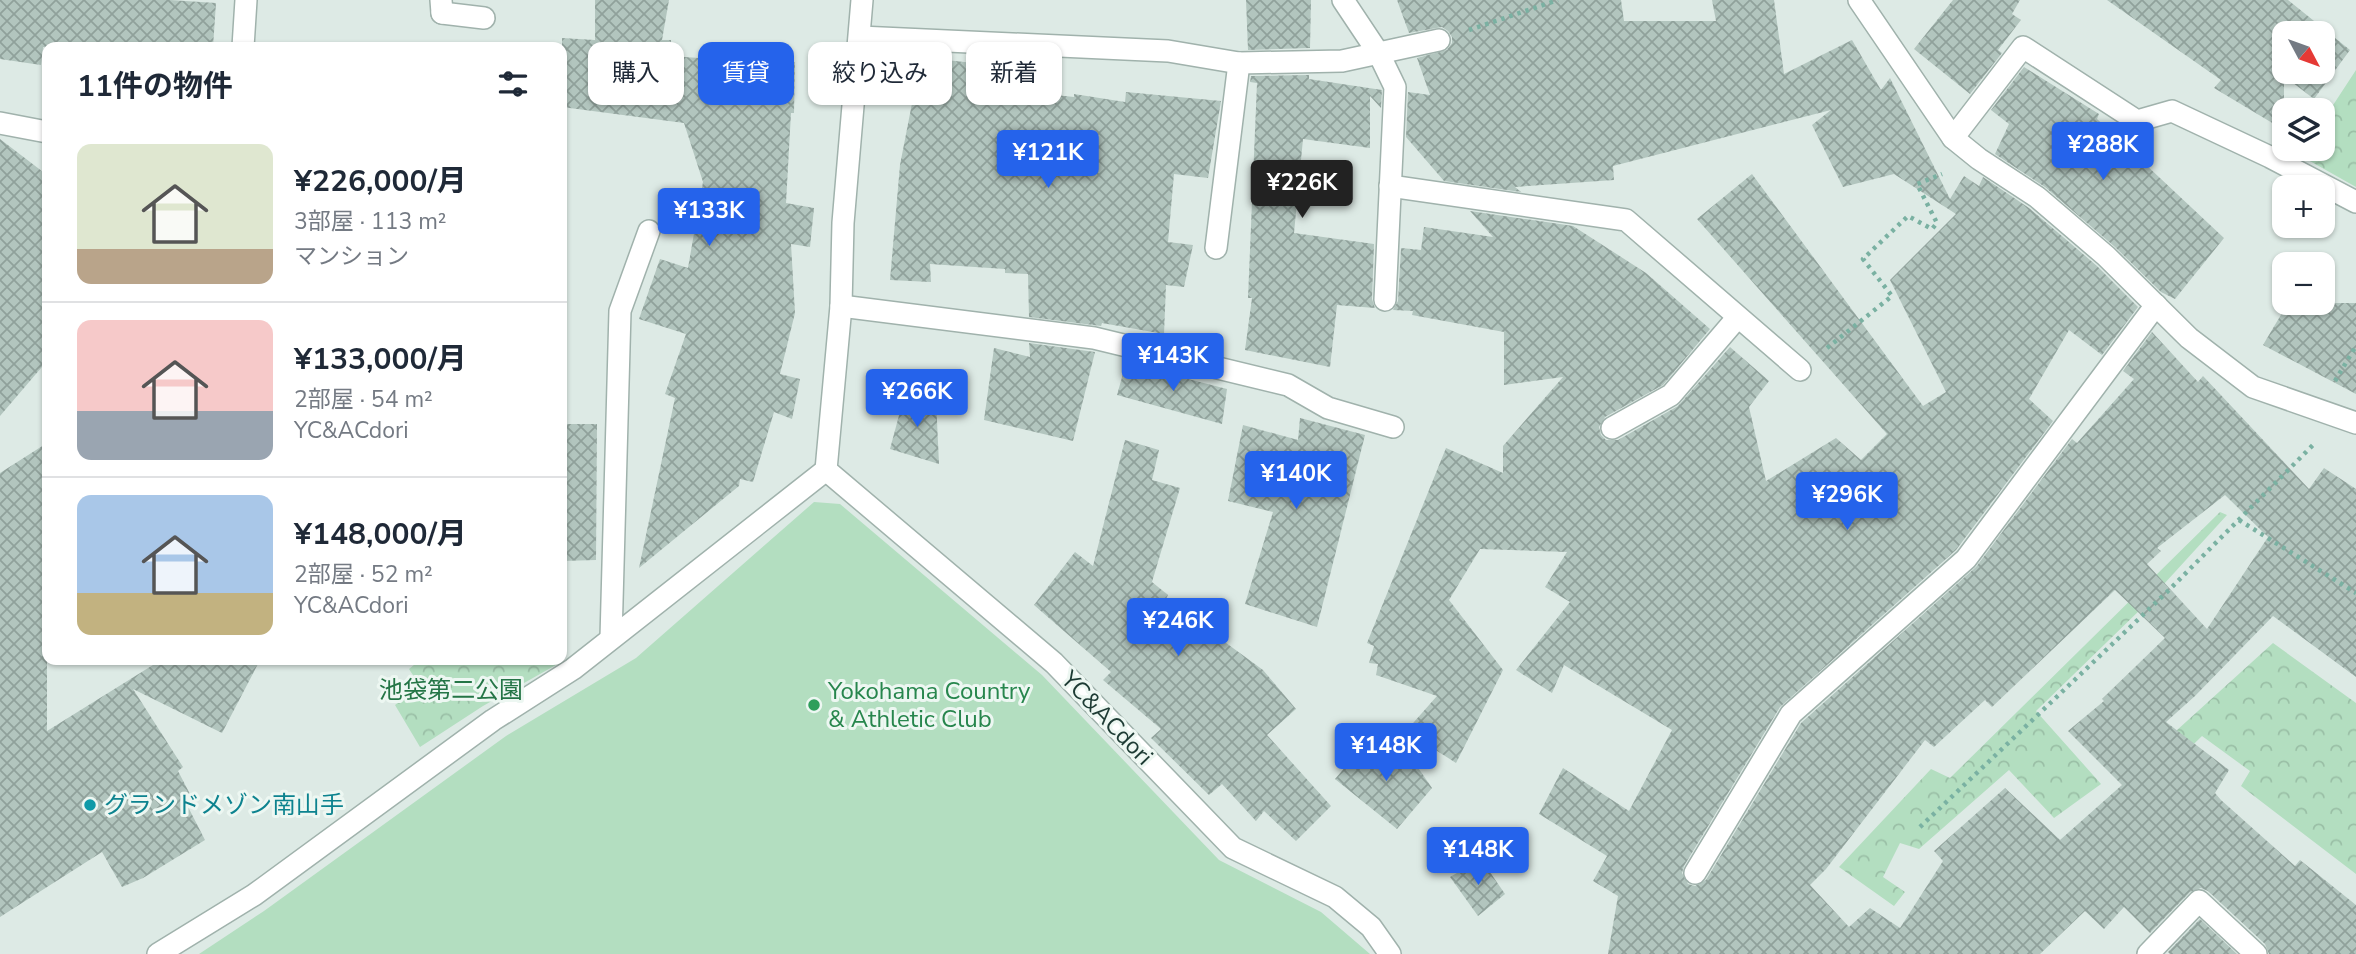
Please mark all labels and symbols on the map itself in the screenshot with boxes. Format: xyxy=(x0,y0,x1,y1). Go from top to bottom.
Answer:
north arrow xyxy=(2272,21,2334,84)
pin: ¥288K xyxy=(2054,122,2152,182)
pin: ¥121K xyxy=(999,130,1097,190)
pin: ¥226K xyxy=(1253,160,1351,220)
pin: ¥133K xyxy=(660,188,758,248)
pin: ¥143K xyxy=(1124,334,1222,393)
pin: ¥266K xyxy=(868,370,966,429)
pin: ¥140K xyxy=(1247,452,1345,511)
pin: ¥296K xyxy=(1798,472,1896,532)
pin: ¥246K xyxy=(1129,598,1227,658)
street label: YC&ACdori xyxy=(1053,663,1160,772)
park label: 池袋第二公園 xyxy=(379,674,523,706)
place label: Yokohama Country & Athletic Club xyxy=(827,675,1031,735)
marker: Yokohama Country & Athletic Club xyxy=(806,697,822,713)
pin: ¥148K xyxy=(1337,724,1435,783)
place label: グランドメゾン南山手 xyxy=(104,789,344,821)
marker: グランドメゾン南山手 xyxy=(82,797,98,813)
pin: ¥148K xyxy=(1429,828,1527,887)

